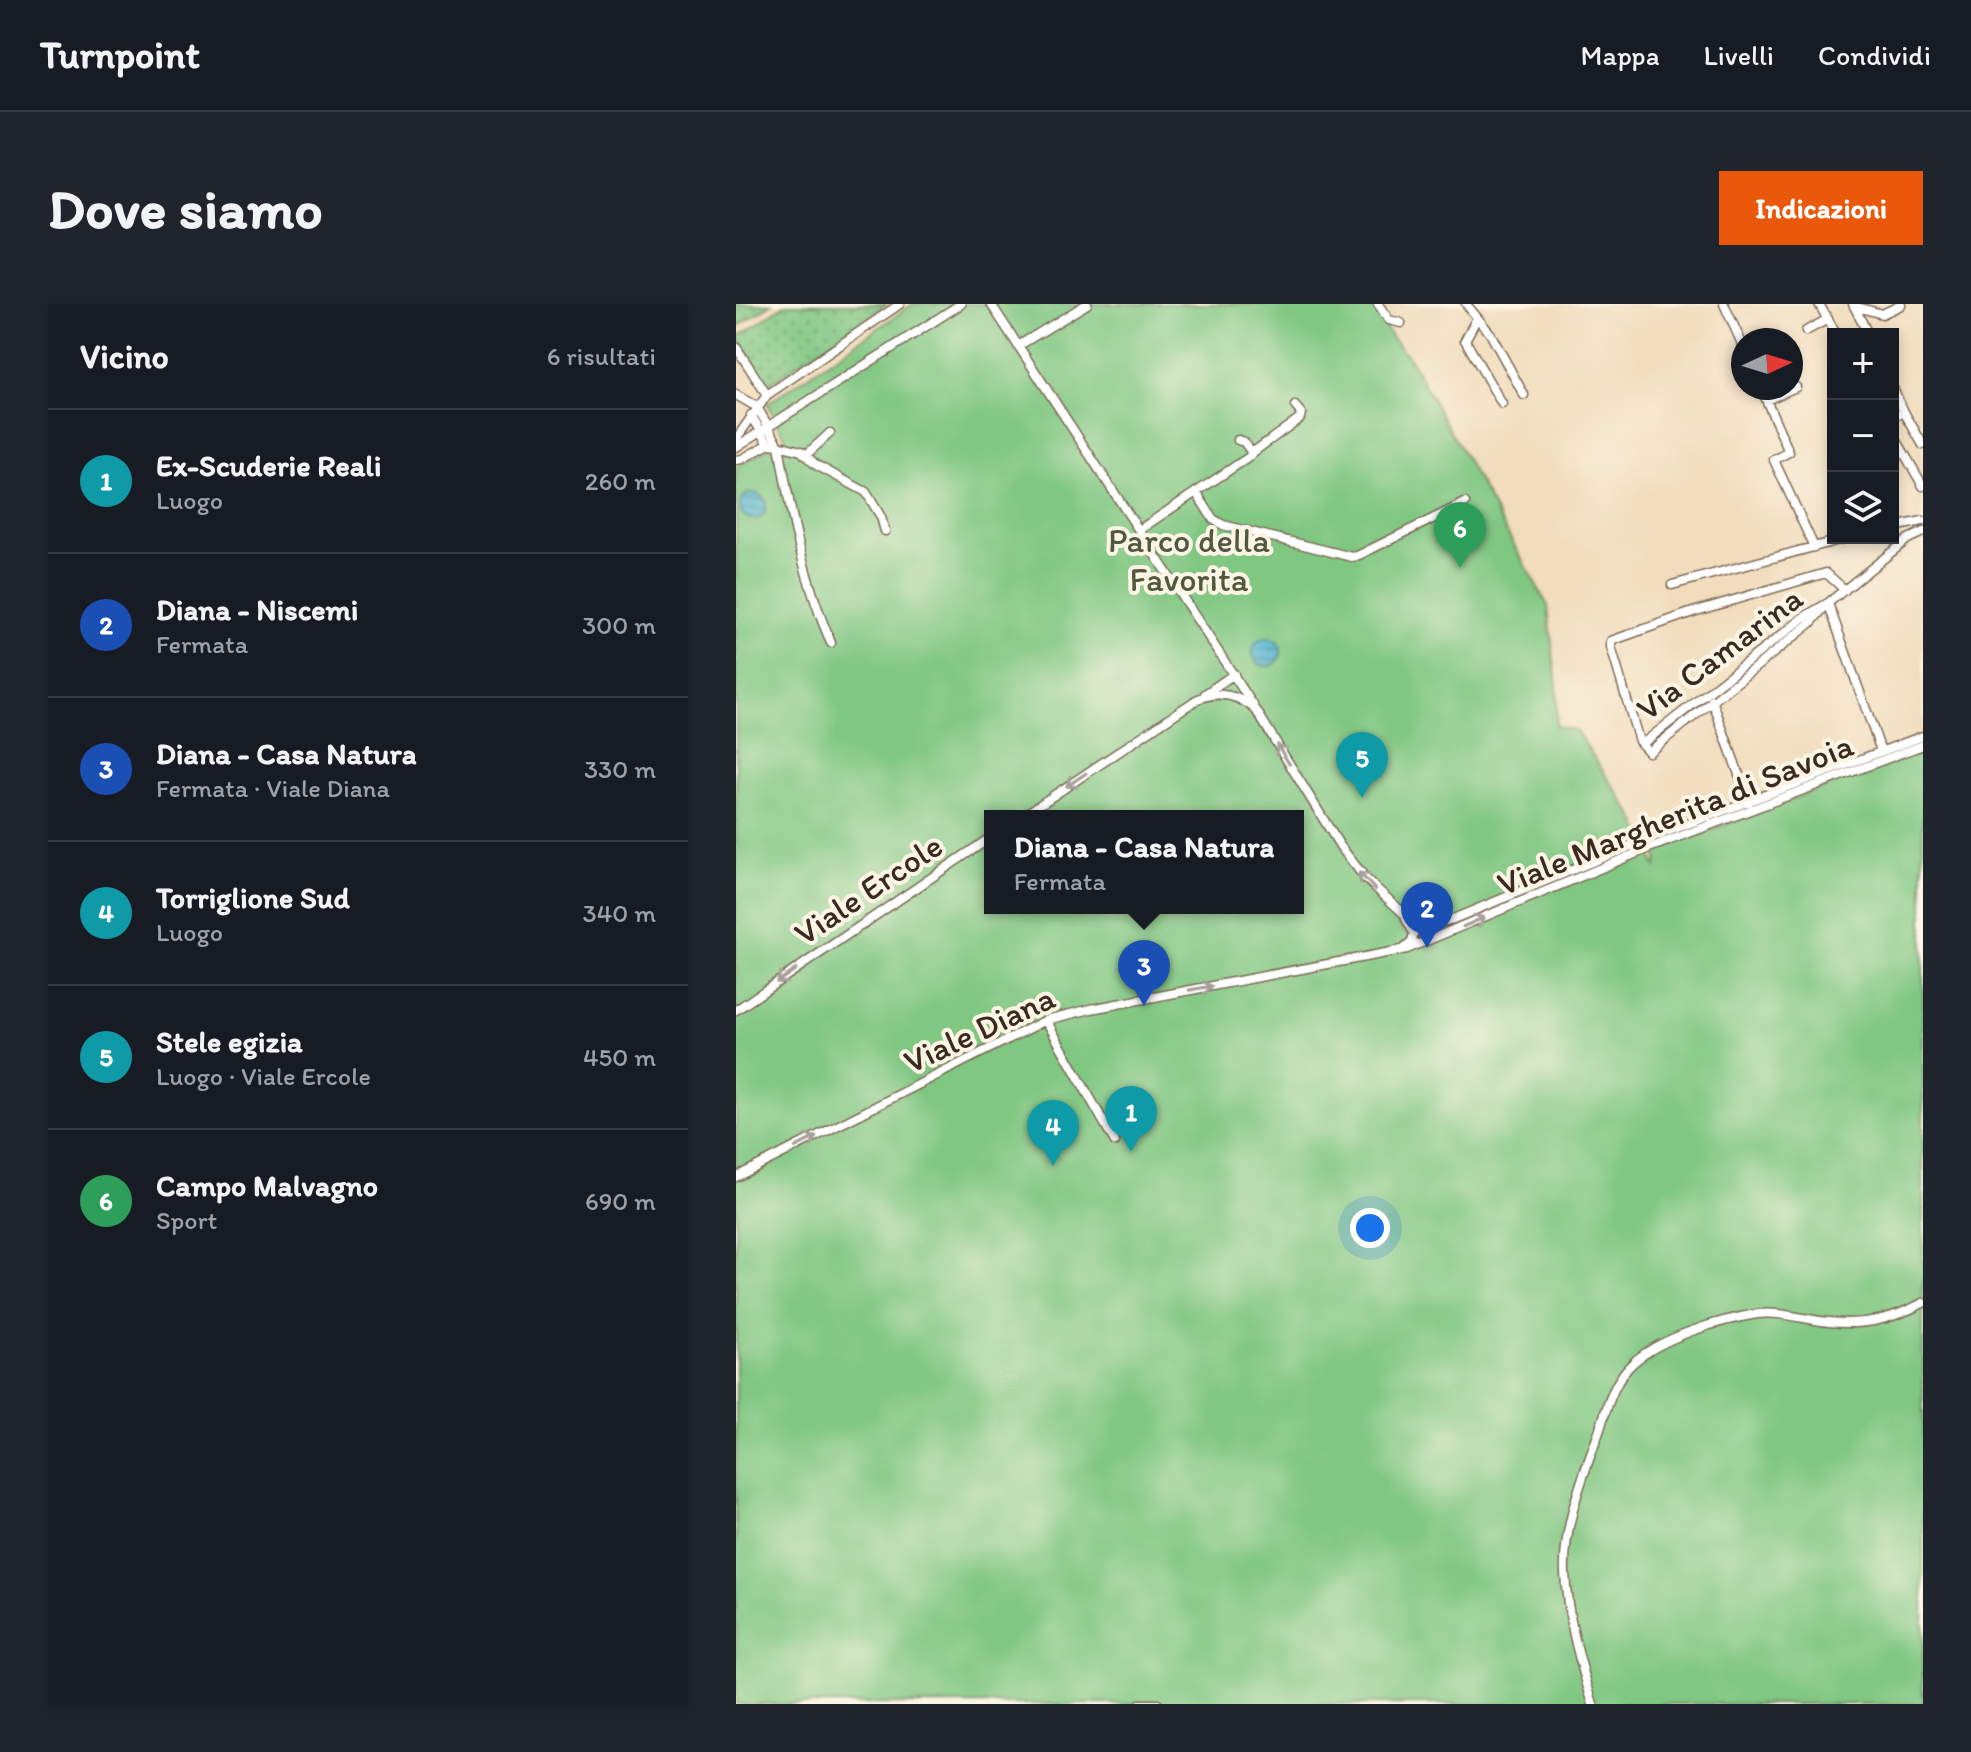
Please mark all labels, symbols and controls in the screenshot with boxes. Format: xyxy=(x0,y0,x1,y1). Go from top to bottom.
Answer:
text: Turnpoint xyxy=(40,32,200,78)
text: Mappa xyxy=(1580,38,1659,72)
text: Livelli xyxy=(1703,38,1774,72)
text: Condividi xyxy=(1818,38,1931,72)
button: Indicazioni xyxy=(1719,171,1923,245)
text: Dove siamo xyxy=(48,175,323,242)
north arrow xyxy=(1731,328,1803,400)
map controls xyxy=(1827,328,1899,544)
button: + xyxy=(1827,328,1899,400)
text: Vicino xyxy=(80,336,169,377)
text: 6 risultati xyxy=(547,340,656,372)
button: − xyxy=(1827,400,1899,472)
text: Ex-Scuderie Reali xyxy=(156,447,381,484)
text: 1 xyxy=(100,465,112,497)
text: 260 m xyxy=(585,465,656,497)
button: layers xyxy=(1827,472,1899,544)
text: Luogo xyxy=(156,484,223,516)
pin: 6 xyxy=(1434,502,1486,568)
park label: Parco della Favorita xyxy=(1108,520,1270,600)
street label: Via Camarina xyxy=(1628,577,1811,729)
text: Diana - Niscemi xyxy=(156,591,358,628)
text: 2 xyxy=(99,609,113,641)
text: 300 m xyxy=(582,609,656,641)
text: Fermata xyxy=(156,628,248,660)
street label: Viale Margherita di Savoia xyxy=(1491,724,1859,905)
pin: 5 xyxy=(1336,732,1388,798)
text: Diana - Casa Natura xyxy=(156,735,416,772)
one-way arrow xyxy=(1275,743,1291,766)
text: 3 xyxy=(99,753,113,785)
text: 330 m xyxy=(584,753,656,785)
text: Fermata · Viale Diana xyxy=(156,772,390,804)
one-way arrow xyxy=(1066,772,1088,788)
popup xyxy=(984,810,1304,914)
street label: Viale Ercole xyxy=(786,825,950,954)
text: Diana - Casa Natura xyxy=(1014,828,1274,865)
text: Fermata xyxy=(1014,865,1106,897)
one-way arrow xyxy=(1359,871,1377,891)
text: Torriglione Sud xyxy=(156,879,350,916)
pin: 2 xyxy=(1401,882,1453,948)
text: 4 xyxy=(98,897,114,929)
text: 340 m xyxy=(582,897,656,929)
one-way arrow xyxy=(1461,913,1486,928)
text: Luogo xyxy=(156,916,223,948)
pin: 3 xyxy=(1118,940,1170,1006)
one-way arrow xyxy=(775,968,797,984)
street label: Viale Diana xyxy=(897,977,1062,1082)
one-way arrow xyxy=(1188,980,1213,995)
text: Stele egizia xyxy=(156,1023,303,1060)
text: 5 xyxy=(99,1041,113,1073)
text: 450 m xyxy=(583,1041,656,1073)
text: Luogo · Viale Ercole xyxy=(156,1060,371,1092)
pin: 1 xyxy=(1105,1086,1157,1152)
pin: 4 xyxy=(1027,1100,1079,1166)
one-way arrow xyxy=(793,1133,817,1149)
text: Campo Malvagno xyxy=(156,1167,378,1204)
text: 6 xyxy=(99,1185,113,1217)
text: 690 m xyxy=(585,1185,656,1217)
text: Sport xyxy=(156,1204,217,1236)
your location xyxy=(1350,1208,1390,1248)

